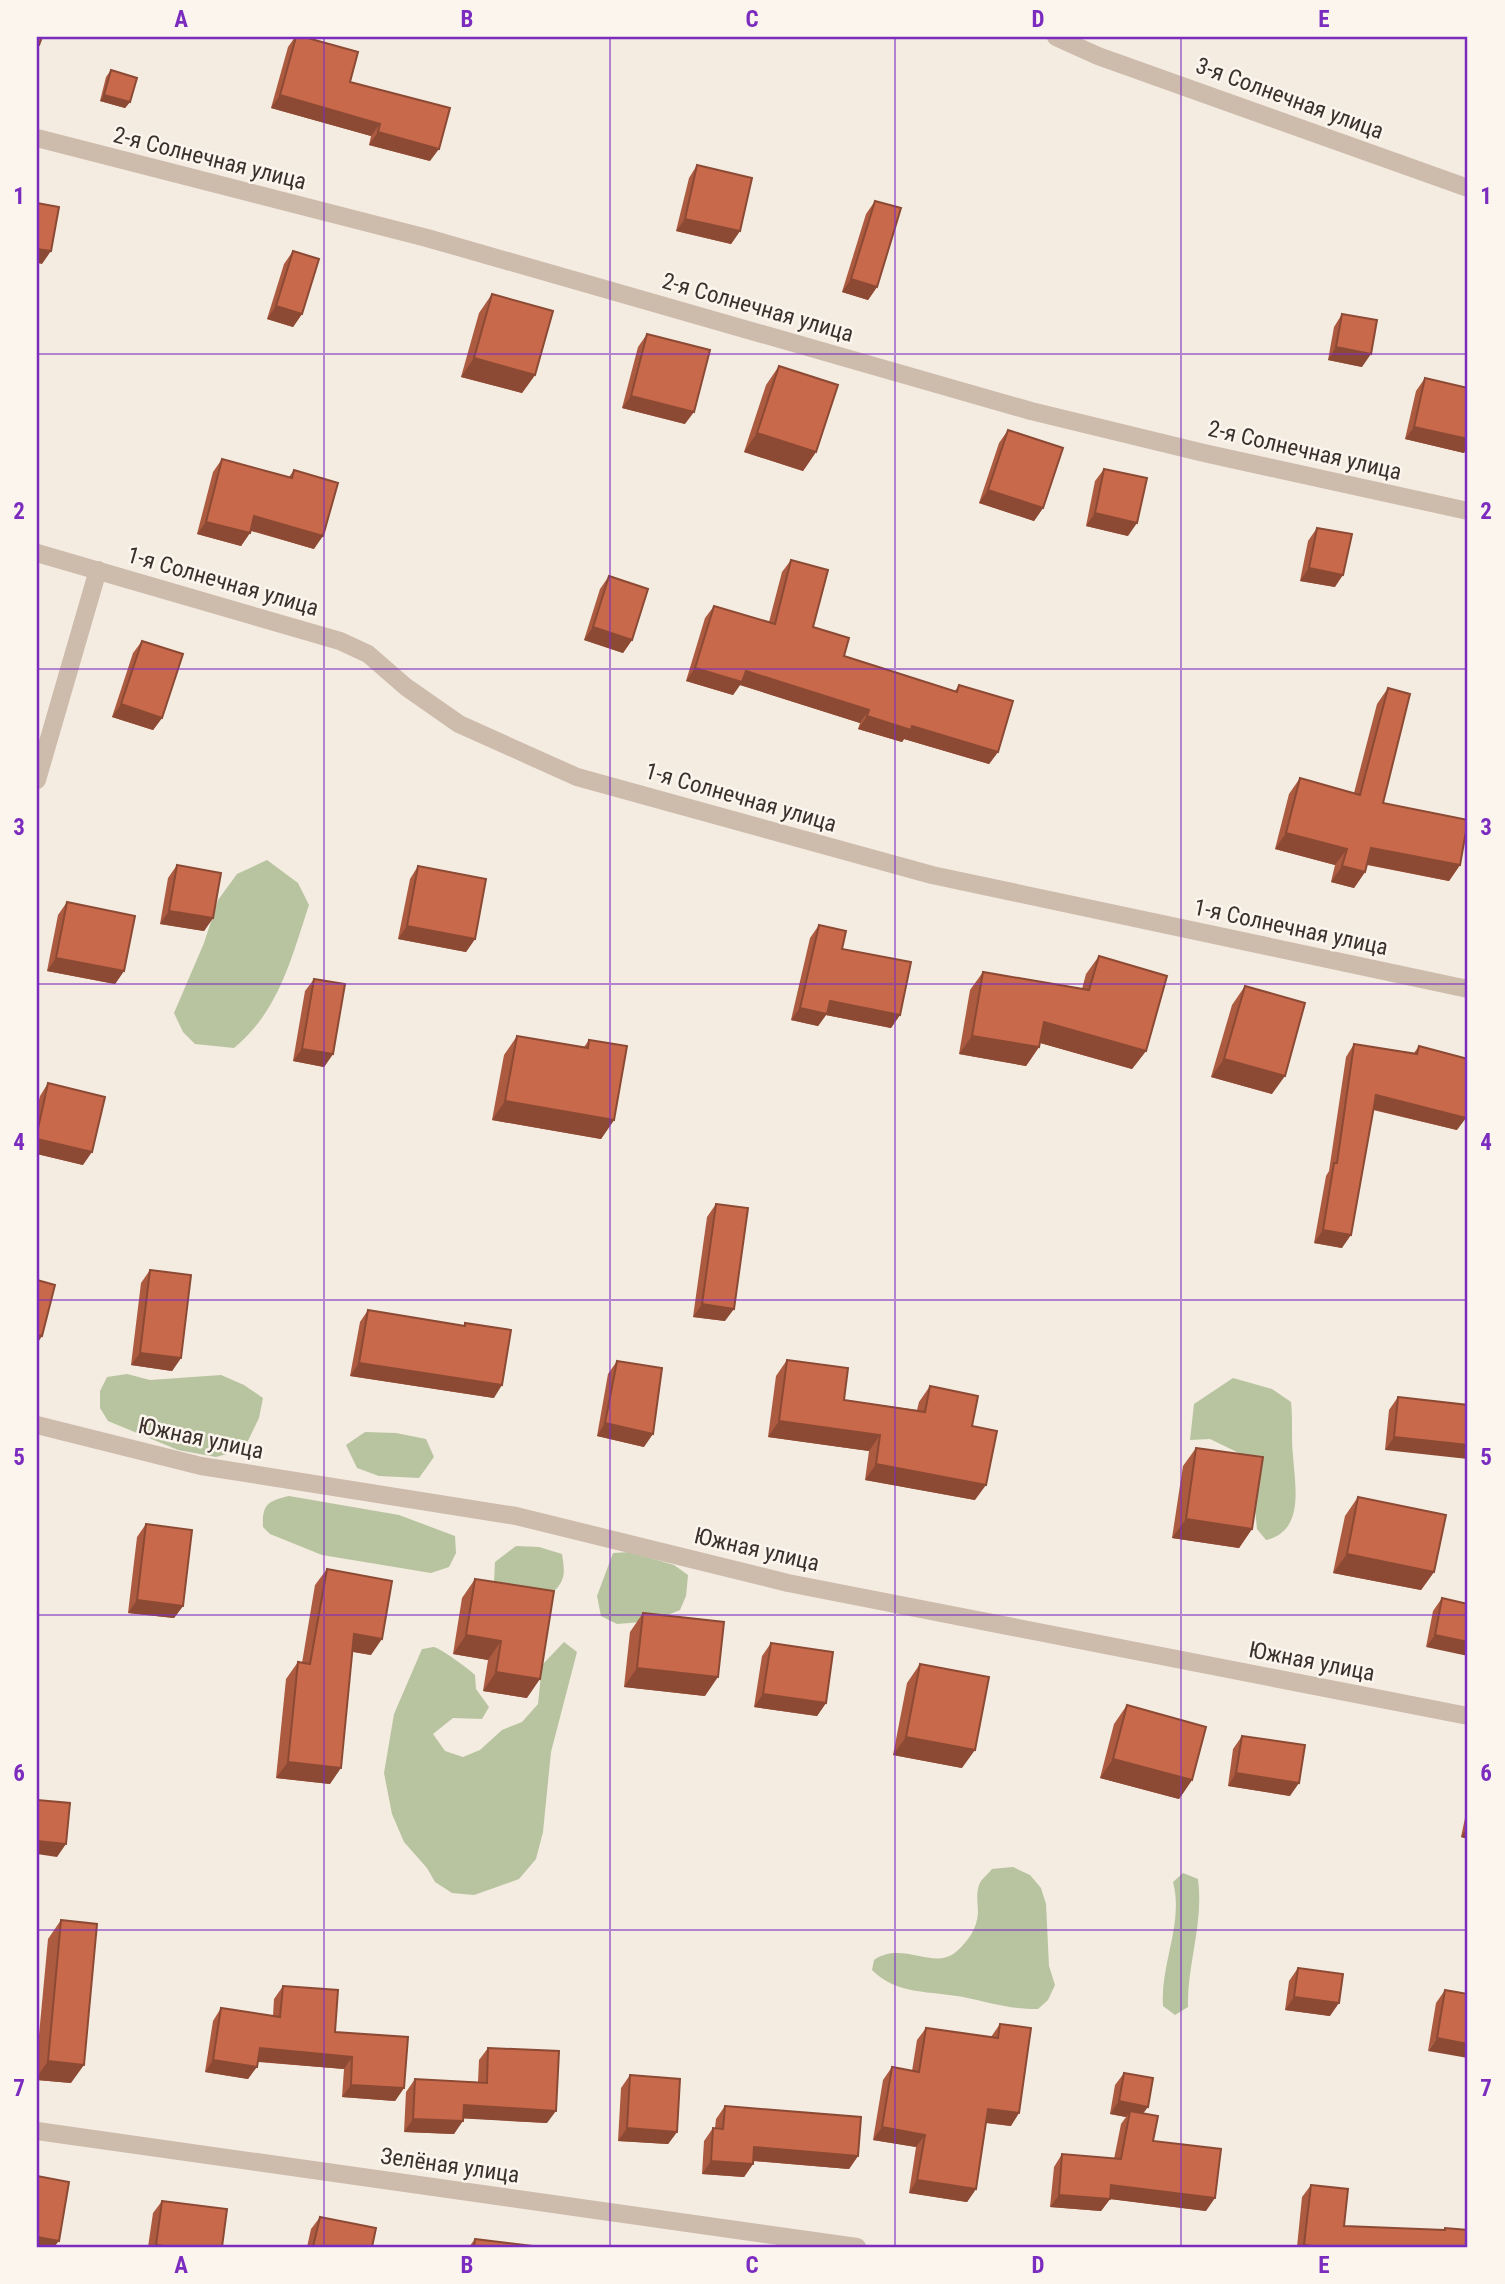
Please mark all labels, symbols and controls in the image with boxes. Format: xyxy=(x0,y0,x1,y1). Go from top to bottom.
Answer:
text: A xyxy=(174,6,188,33)
text: B xyxy=(461,6,473,33)
text: C xyxy=(745,6,759,33)
text: D xyxy=(1032,6,1045,33)
text: E xyxy=(1318,6,1330,33)
street label: 3-я Солнечная улица xyxy=(1192,52,1387,145)
street label: 2-я Солнечная улица xyxy=(111,121,309,196)
text: 1 xyxy=(13,183,25,210)
text: 1 xyxy=(1480,183,1492,210)
street label: 2-я Солнечная улица xyxy=(659,267,857,348)
street label: 2-я Солнечная улица xyxy=(1205,415,1404,486)
text: 2 xyxy=(13,498,25,525)
text: 2 xyxy=(1480,498,1492,525)
street label: 1-я Солнечная улица xyxy=(124,541,322,622)
street label: 1-я Солнечная улица xyxy=(642,757,840,838)
text: 3 xyxy=(13,814,25,841)
text: 3 xyxy=(1480,814,1492,841)
street label: 1-я Солнечная улица xyxy=(1191,894,1390,961)
text: 4 xyxy=(13,1129,25,1156)
text: 4 xyxy=(1480,1129,1492,1156)
street label: Южная улица xyxy=(136,1412,266,1465)
text: 5 xyxy=(13,1444,25,1471)
text: 5 xyxy=(1480,1444,1492,1471)
street label: Южная улица xyxy=(692,1522,822,1577)
street label: Южная улица xyxy=(1247,1636,1377,1687)
text: 6 xyxy=(13,1760,25,1787)
text: 6 xyxy=(1480,1760,1492,1787)
text: 7 xyxy=(13,2075,25,2102)
text: 7 xyxy=(1480,2075,1492,2102)
street label: Зелёная улица xyxy=(379,2142,521,2189)
text: A xyxy=(174,2252,188,2279)
text: B xyxy=(461,2252,473,2279)
text: C xyxy=(745,2252,759,2279)
text: D xyxy=(1032,2252,1045,2279)
text: E xyxy=(1318,2252,1330,2279)

